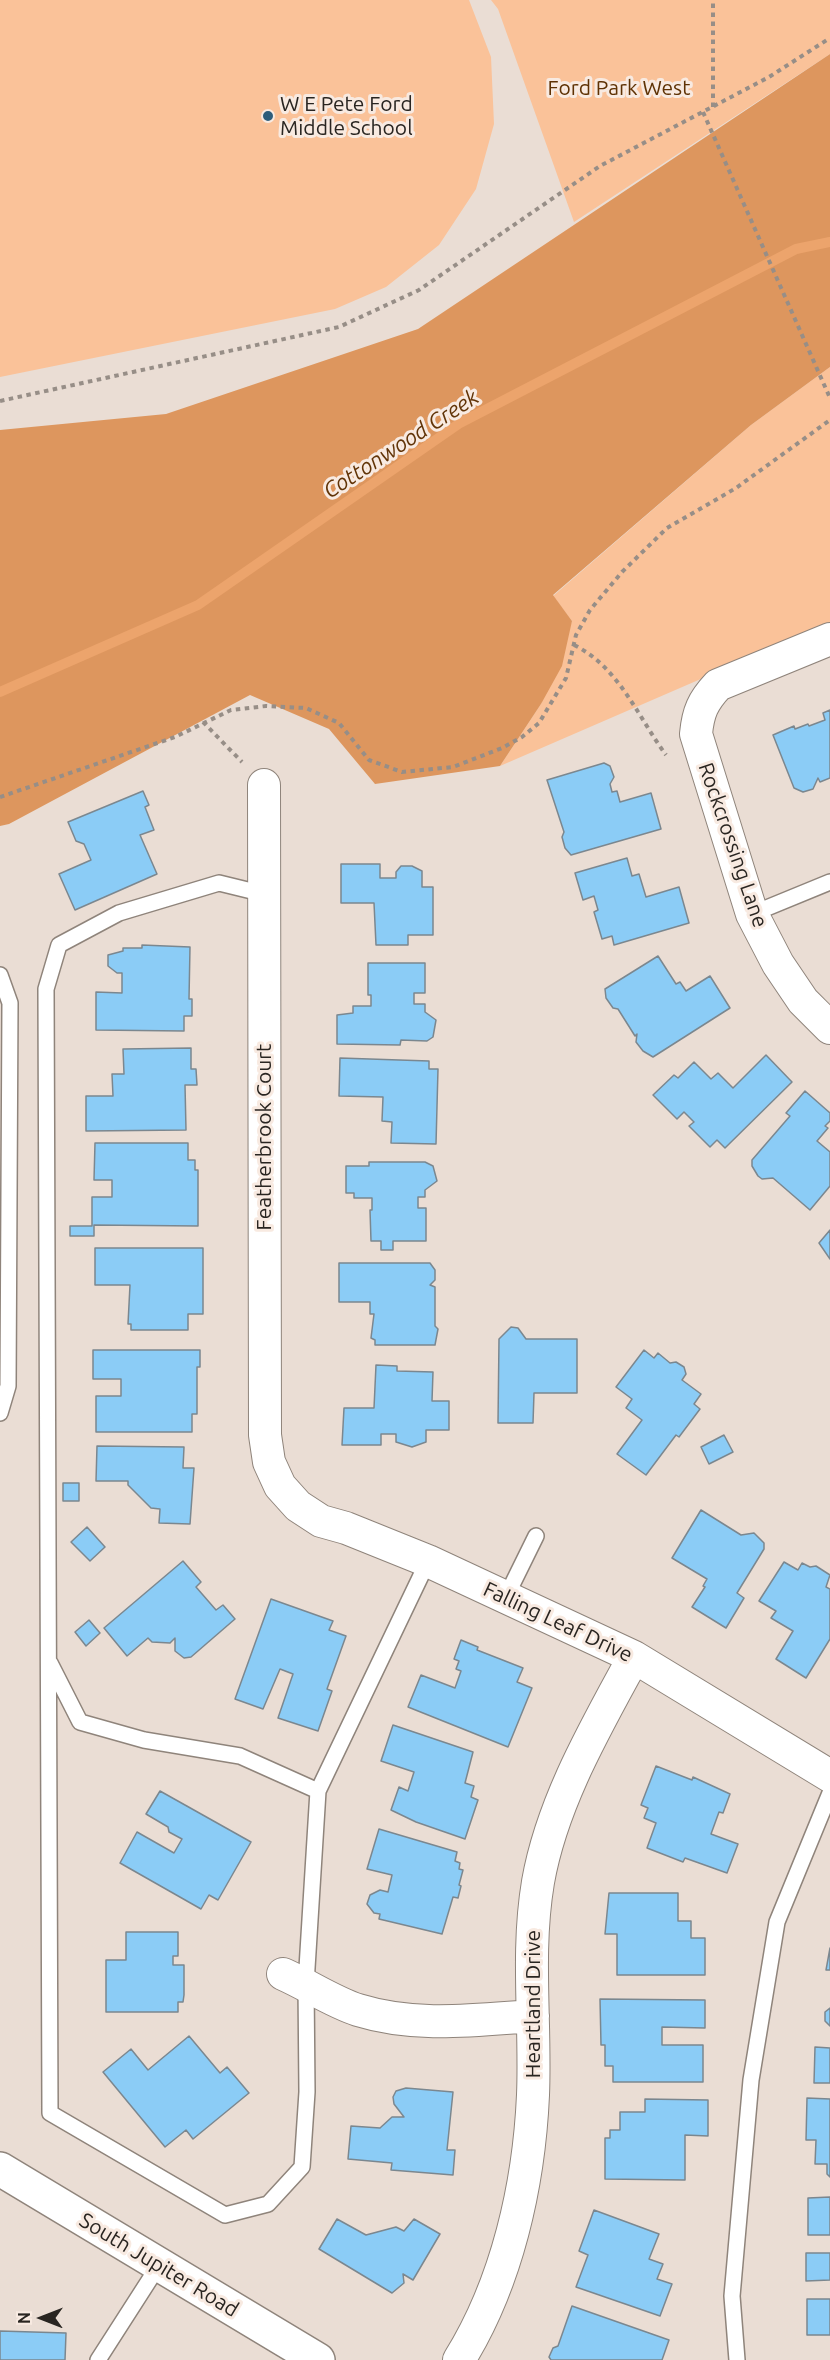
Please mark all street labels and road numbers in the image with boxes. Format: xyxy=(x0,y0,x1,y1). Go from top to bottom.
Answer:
street label: Rockcrossing Lane xyxy=(693,759,773,931)
street label: Featherbrook Court xyxy=(251,1044,277,1230)
street label: Falling Leaf Drive xyxy=(479,1576,637,1668)
street label: Heartland Drive xyxy=(520,1930,546,2078)
street label: South Jupiter Road xyxy=(75,2208,243,2322)

